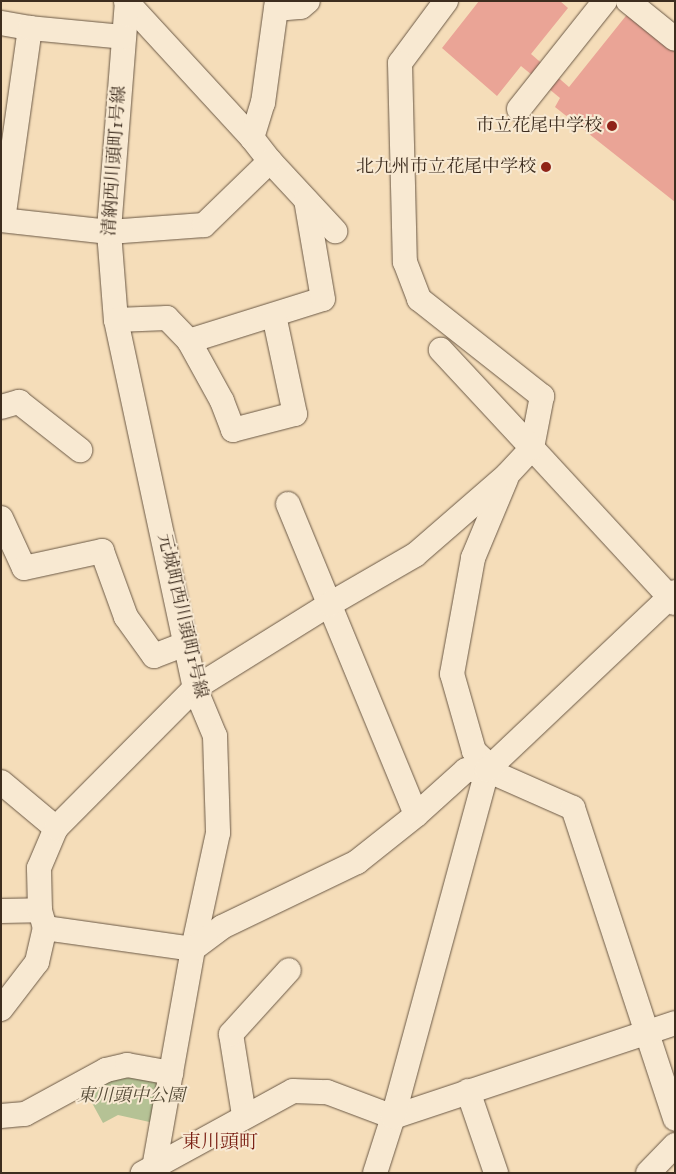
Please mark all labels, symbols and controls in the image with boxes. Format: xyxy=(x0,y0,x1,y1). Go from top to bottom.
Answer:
street label: 清納西川頭町1号線 xyxy=(99,85,131,237)
place label: 市立花尾中学校 xyxy=(476,115,602,137)
marker: 市立花尾中学校 xyxy=(606,120,618,132)
place label: 北九州市立花尾中学校 xyxy=(356,156,536,178)
marker: 北九州市立花尾中学校 xyxy=(540,161,552,173)
street label: 元城町西川頭町1号線 xyxy=(153,531,211,701)
park label: 東川頭中公園 xyxy=(77,1085,185,1107)
district label: 東川頭町 xyxy=(182,1132,258,1154)

